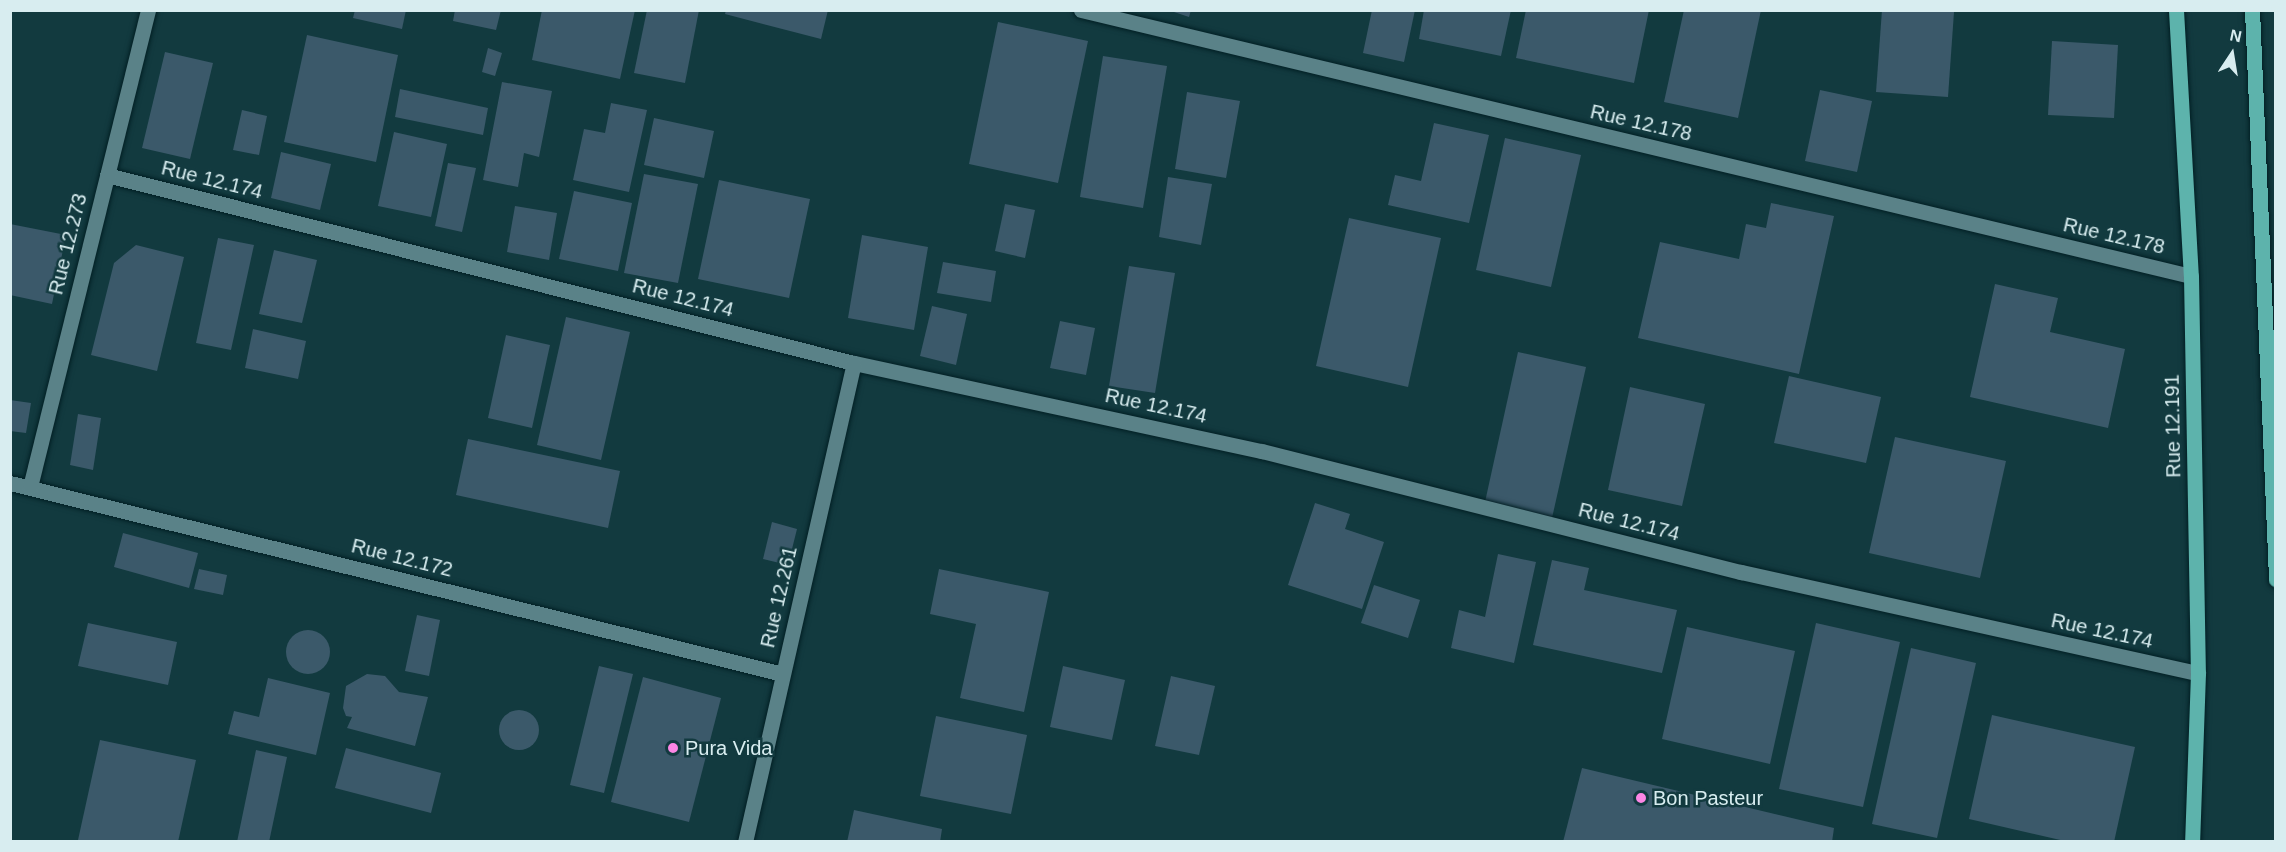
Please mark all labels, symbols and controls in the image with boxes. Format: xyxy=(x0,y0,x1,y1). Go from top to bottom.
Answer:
north arrow xyxy=(2202,24,2262,84)
text: N xyxy=(2228,26,2243,45)
street label: Rue 12.178 xyxy=(1588,100,1694,146)
street label: Rue 12.174 xyxy=(159,156,265,204)
street label: Rue 12.273 xyxy=(44,191,92,297)
street label: Rue 12.178 xyxy=(2061,213,2167,259)
street label: Rue 12.174 xyxy=(630,274,736,322)
street label: Rue 12.191 xyxy=(2160,374,2186,478)
street label: Rue 12.174 xyxy=(1103,384,1209,428)
street label: Rue 12.174 xyxy=(1576,498,1682,546)
street label: Rue 12.172 xyxy=(349,534,455,582)
street label: Rue 12.261 xyxy=(756,544,802,650)
street label: Rue 12.174 xyxy=(2049,609,2155,653)
place label: Pura Vida xyxy=(685,736,772,760)
marker: Pura Vida xyxy=(666,741,680,755)
place label: Bon Pasteur xyxy=(1653,786,1763,810)
marker: Bon Pasteur xyxy=(1634,791,1648,805)

